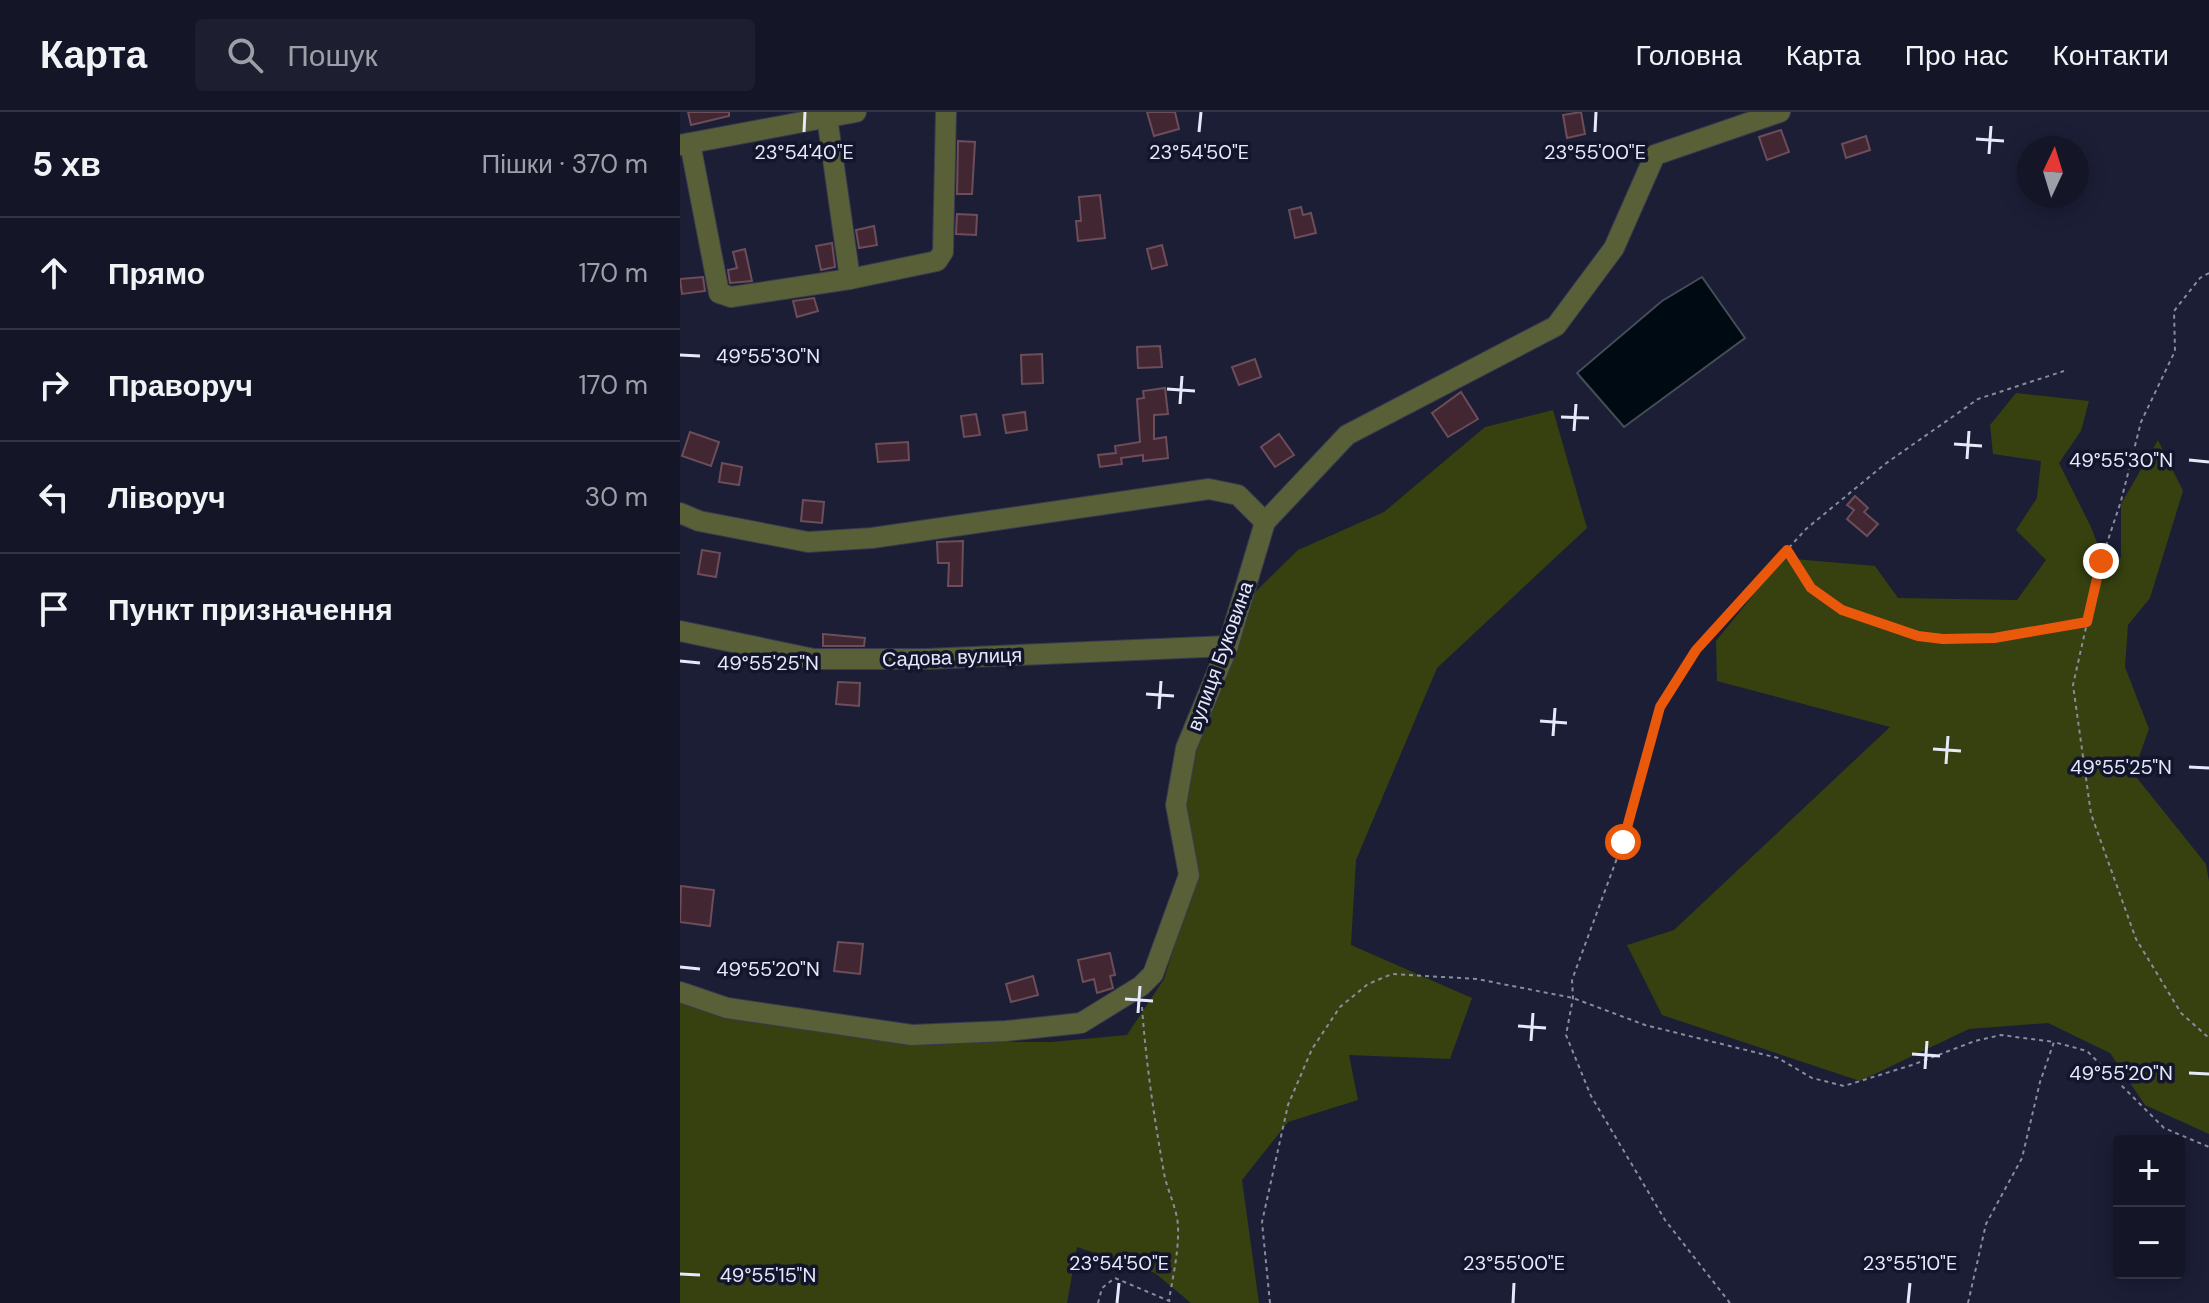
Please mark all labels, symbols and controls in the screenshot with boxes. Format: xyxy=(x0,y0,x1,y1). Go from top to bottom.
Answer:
search box xyxy=(195,19,755,91)
text: Карта xyxy=(40,30,147,80)
icon: search xyxy=(223,33,267,77)
text: Пошук xyxy=(287,36,378,75)
text: Головна xyxy=(1635,37,1742,74)
text: Карта xyxy=(1786,37,1861,74)
text: Про нас xyxy=(1905,37,2009,74)
text: Контакти xyxy=(2053,37,2169,74)
north arrow xyxy=(2017,136,2089,208)
text: 23°54'40"E xyxy=(754,139,854,165)
text: 23°54'50"E xyxy=(1149,139,1249,165)
text: 23°55'00"E xyxy=(1544,139,1646,165)
text: 5 хв xyxy=(32,142,101,187)
text: Пішки · 370 m xyxy=(481,147,648,181)
icon: ahead xyxy=(32,251,76,295)
text: Прямо xyxy=(108,254,205,293)
text: 170 m xyxy=(579,256,648,290)
text: 49°55'30"N xyxy=(716,343,820,369)
icon: right xyxy=(32,363,76,407)
text: Праворуч xyxy=(108,366,253,405)
text: 170 m xyxy=(579,368,648,402)
text: 49°55'30"N xyxy=(2069,447,2173,473)
icon: left xyxy=(32,475,76,519)
text: Ліворуч xyxy=(108,478,226,517)
text: 30 m xyxy=(585,480,648,514)
route end xyxy=(2083,543,2119,579)
street label: вулиця Буковина xyxy=(1181,577,1259,734)
icon: arrive xyxy=(32,587,76,631)
text: Пункт призначення xyxy=(108,590,393,629)
street label: Садова вулиця xyxy=(881,642,1023,672)
text: 49°55'25"N xyxy=(717,650,819,676)
text: 49°55'25"N xyxy=(2070,754,2172,780)
route start xyxy=(1605,824,1641,860)
text: 49°55'20"N xyxy=(716,956,820,982)
text: 49°55'20"N xyxy=(2069,1060,2173,1086)
map controls xyxy=(2113,1135,2185,1279)
button: + xyxy=(2113,1135,2185,1207)
button: − xyxy=(2113,1207,2185,1279)
text: 23°54'50"E xyxy=(1069,1250,1169,1276)
text: 23°55'00"E xyxy=(1463,1250,1565,1276)
text: 23°55'10"E xyxy=(1863,1250,1957,1276)
text: 49°55'15"N xyxy=(720,1262,816,1288)

